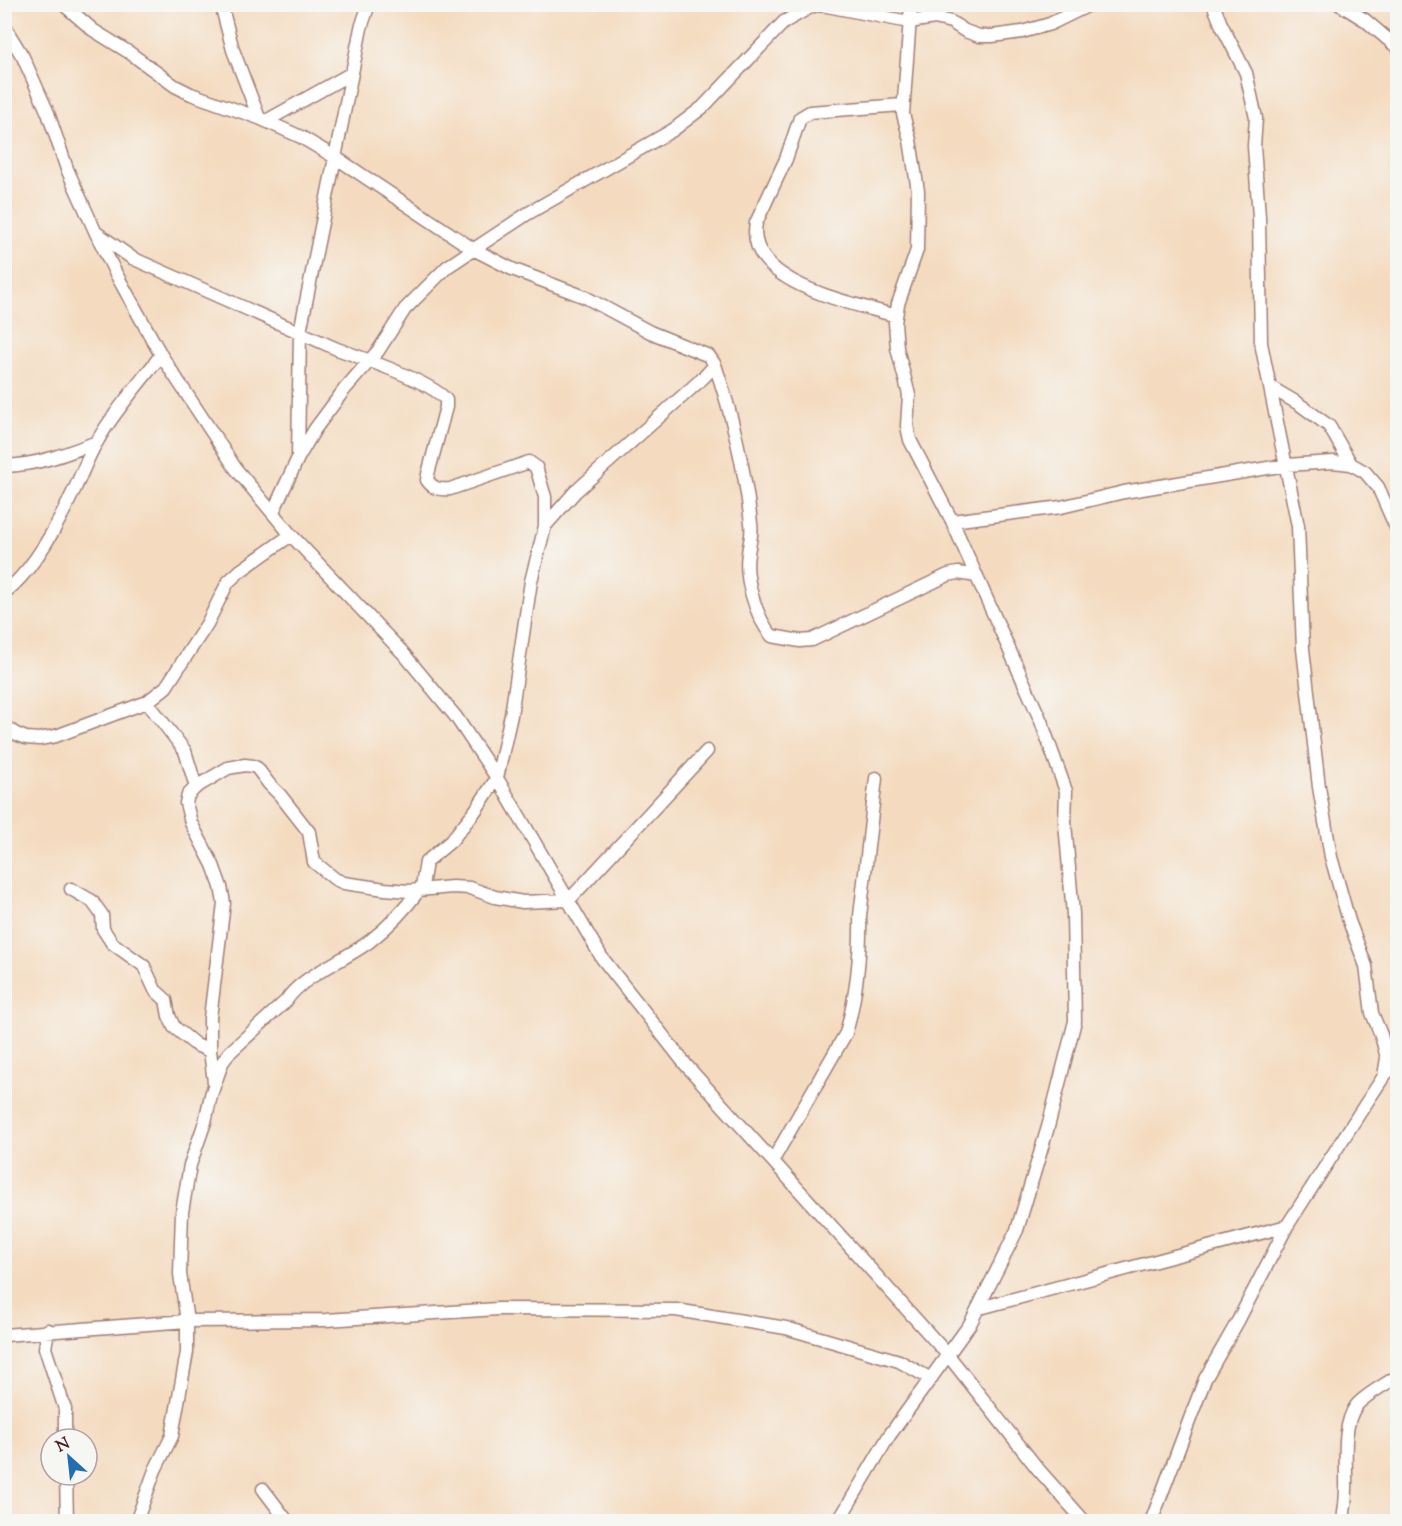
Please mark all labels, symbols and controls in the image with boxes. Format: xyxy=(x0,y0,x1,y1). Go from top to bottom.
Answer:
north arrow xyxy=(39,1427,99,1487)
text: N xyxy=(52,1433,74,1459)

